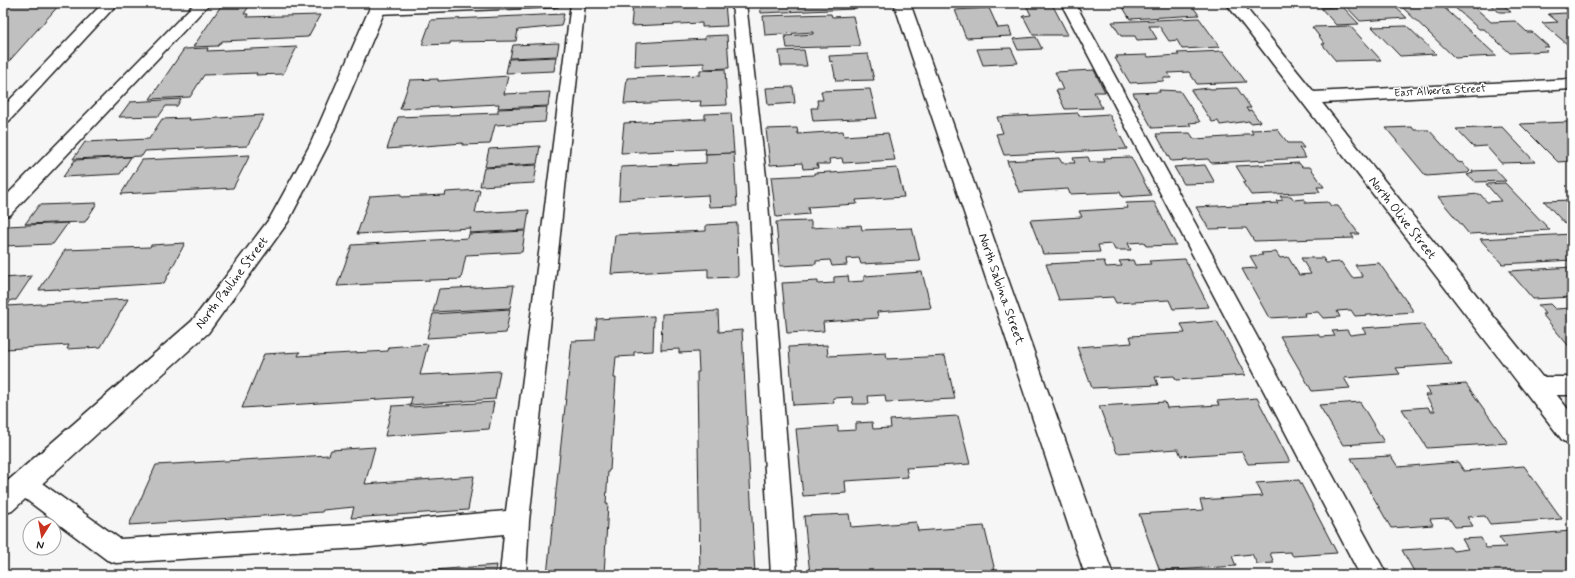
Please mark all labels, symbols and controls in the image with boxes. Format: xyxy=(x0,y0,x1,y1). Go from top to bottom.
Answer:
street label: East Alberta Street xyxy=(1394,82,1486,100)
street label: North Olive Street xyxy=(1364,173,1440,263)
street label: North Sabina Street xyxy=(974,231,1028,347)
street label: North Pauline Street xyxy=(192,233,272,333)
north arrow xyxy=(22,516,62,556)
text: N xyxy=(35,537,45,552)

